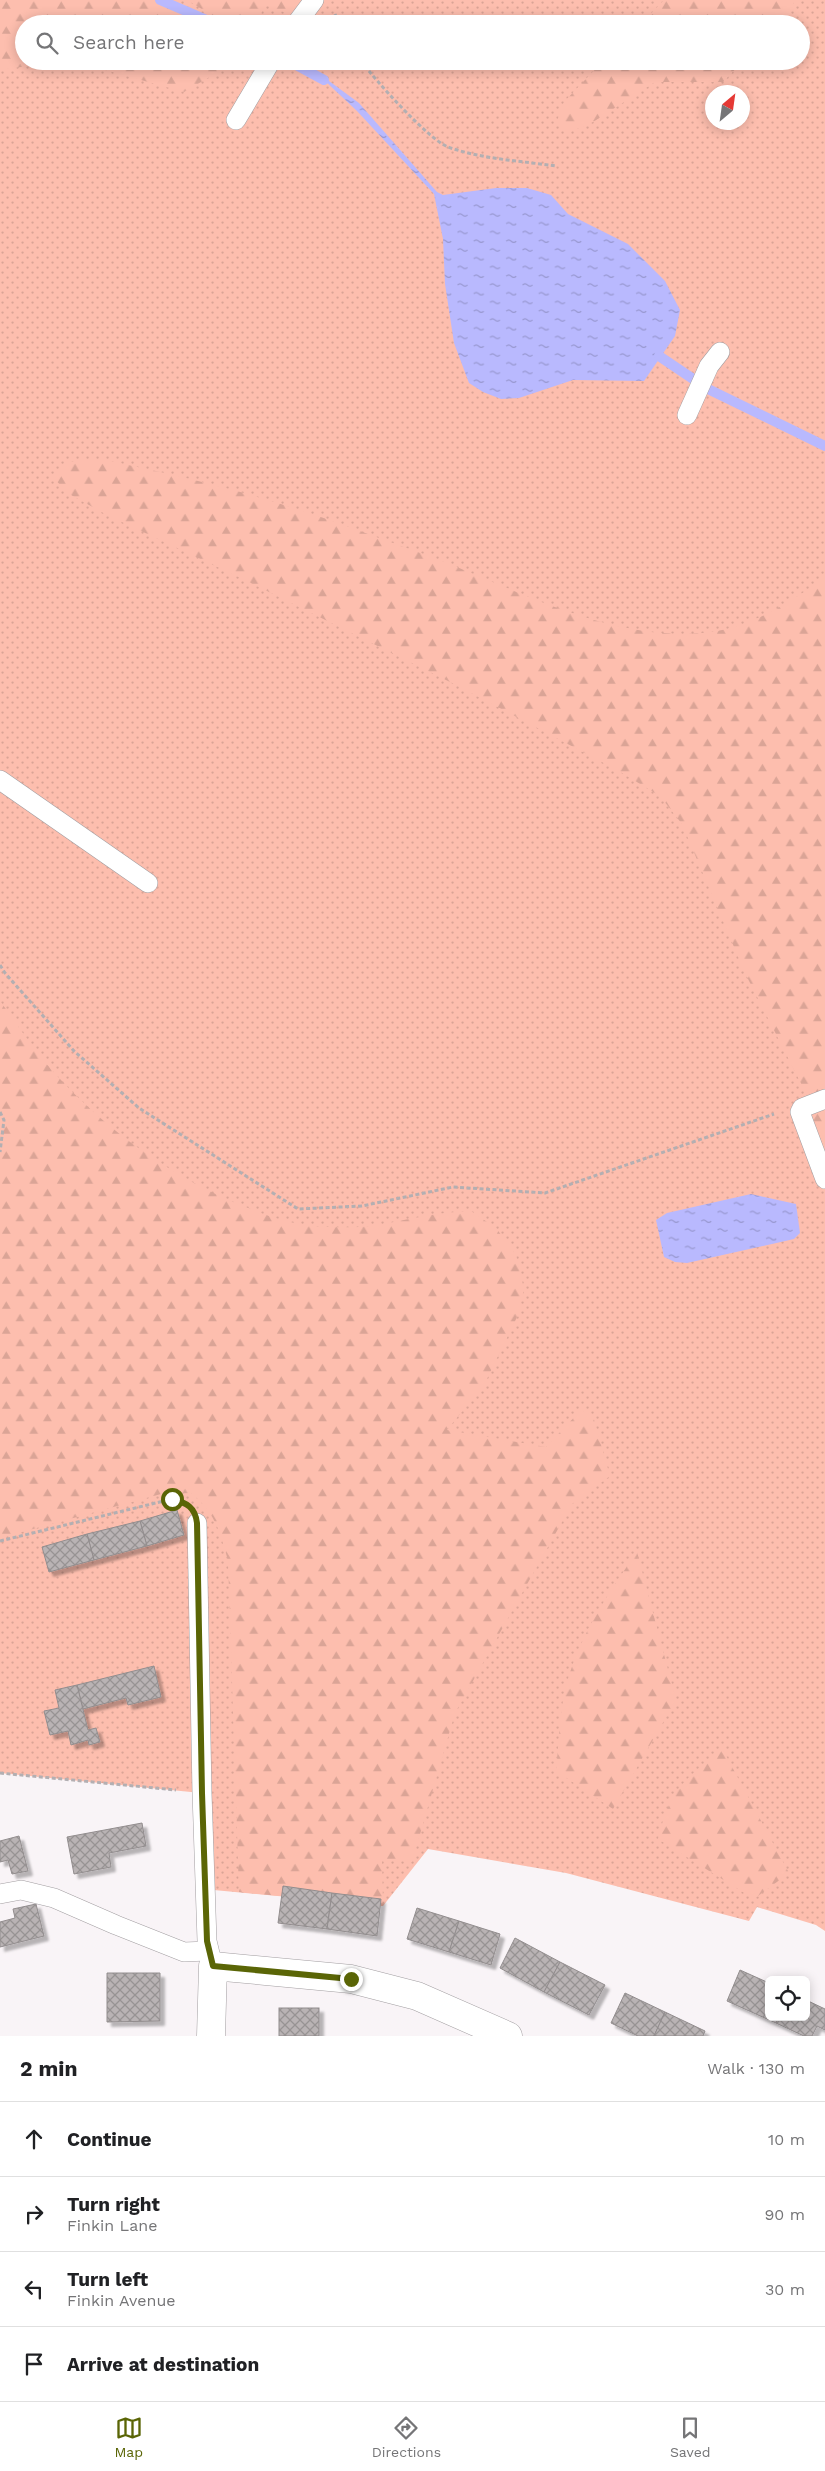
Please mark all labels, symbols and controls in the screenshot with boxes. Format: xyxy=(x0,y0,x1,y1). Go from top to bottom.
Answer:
search box xyxy=(15,15,810,70)
icon: search xyxy=(33,29,61,57)
text: Search here xyxy=(73,31,184,54)
north arrow xyxy=(705,85,750,130)
route start xyxy=(161,1488,184,1511)
route end xyxy=(340,1968,363,1991)
map controls xyxy=(765,1976,810,2021)
button: locate xyxy=(765,1976,810,2021)
text: 2 min xyxy=(20,2056,77,2081)
text: Walk · 130 m xyxy=(707,2059,805,2078)
icon: ahead xyxy=(20,2125,48,2153)
text: Continue xyxy=(67,2128,151,2151)
text: 10 m xyxy=(768,2130,805,2149)
text: Turn right xyxy=(67,2193,160,2216)
icon: right xyxy=(20,2200,48,2228)
text: 90 m xyxy=(764,2205,805,2224)
text: Finkin Lane xyxy=(67,2216,157,2235)
text: Turn left xyxy=(67,2268,148,2291)
icon: left xyxy=(20,2275,48,2303)
text: 30 m xyxy=(765,2280,805,2299)
text: Finkin Avenue xyxy=(67,2291,176,2310)
icon: arrive xyxy=(20,2350,48,2378)
text: Arrive at destination xyxy=(67,2353,259,2376)
tab: Map xyxy=(114,2414,143,2460)
tab: Directions xyxy=(372,2414,441,2460)
tab: Saved xyxy=(670,2414,711,2460)

